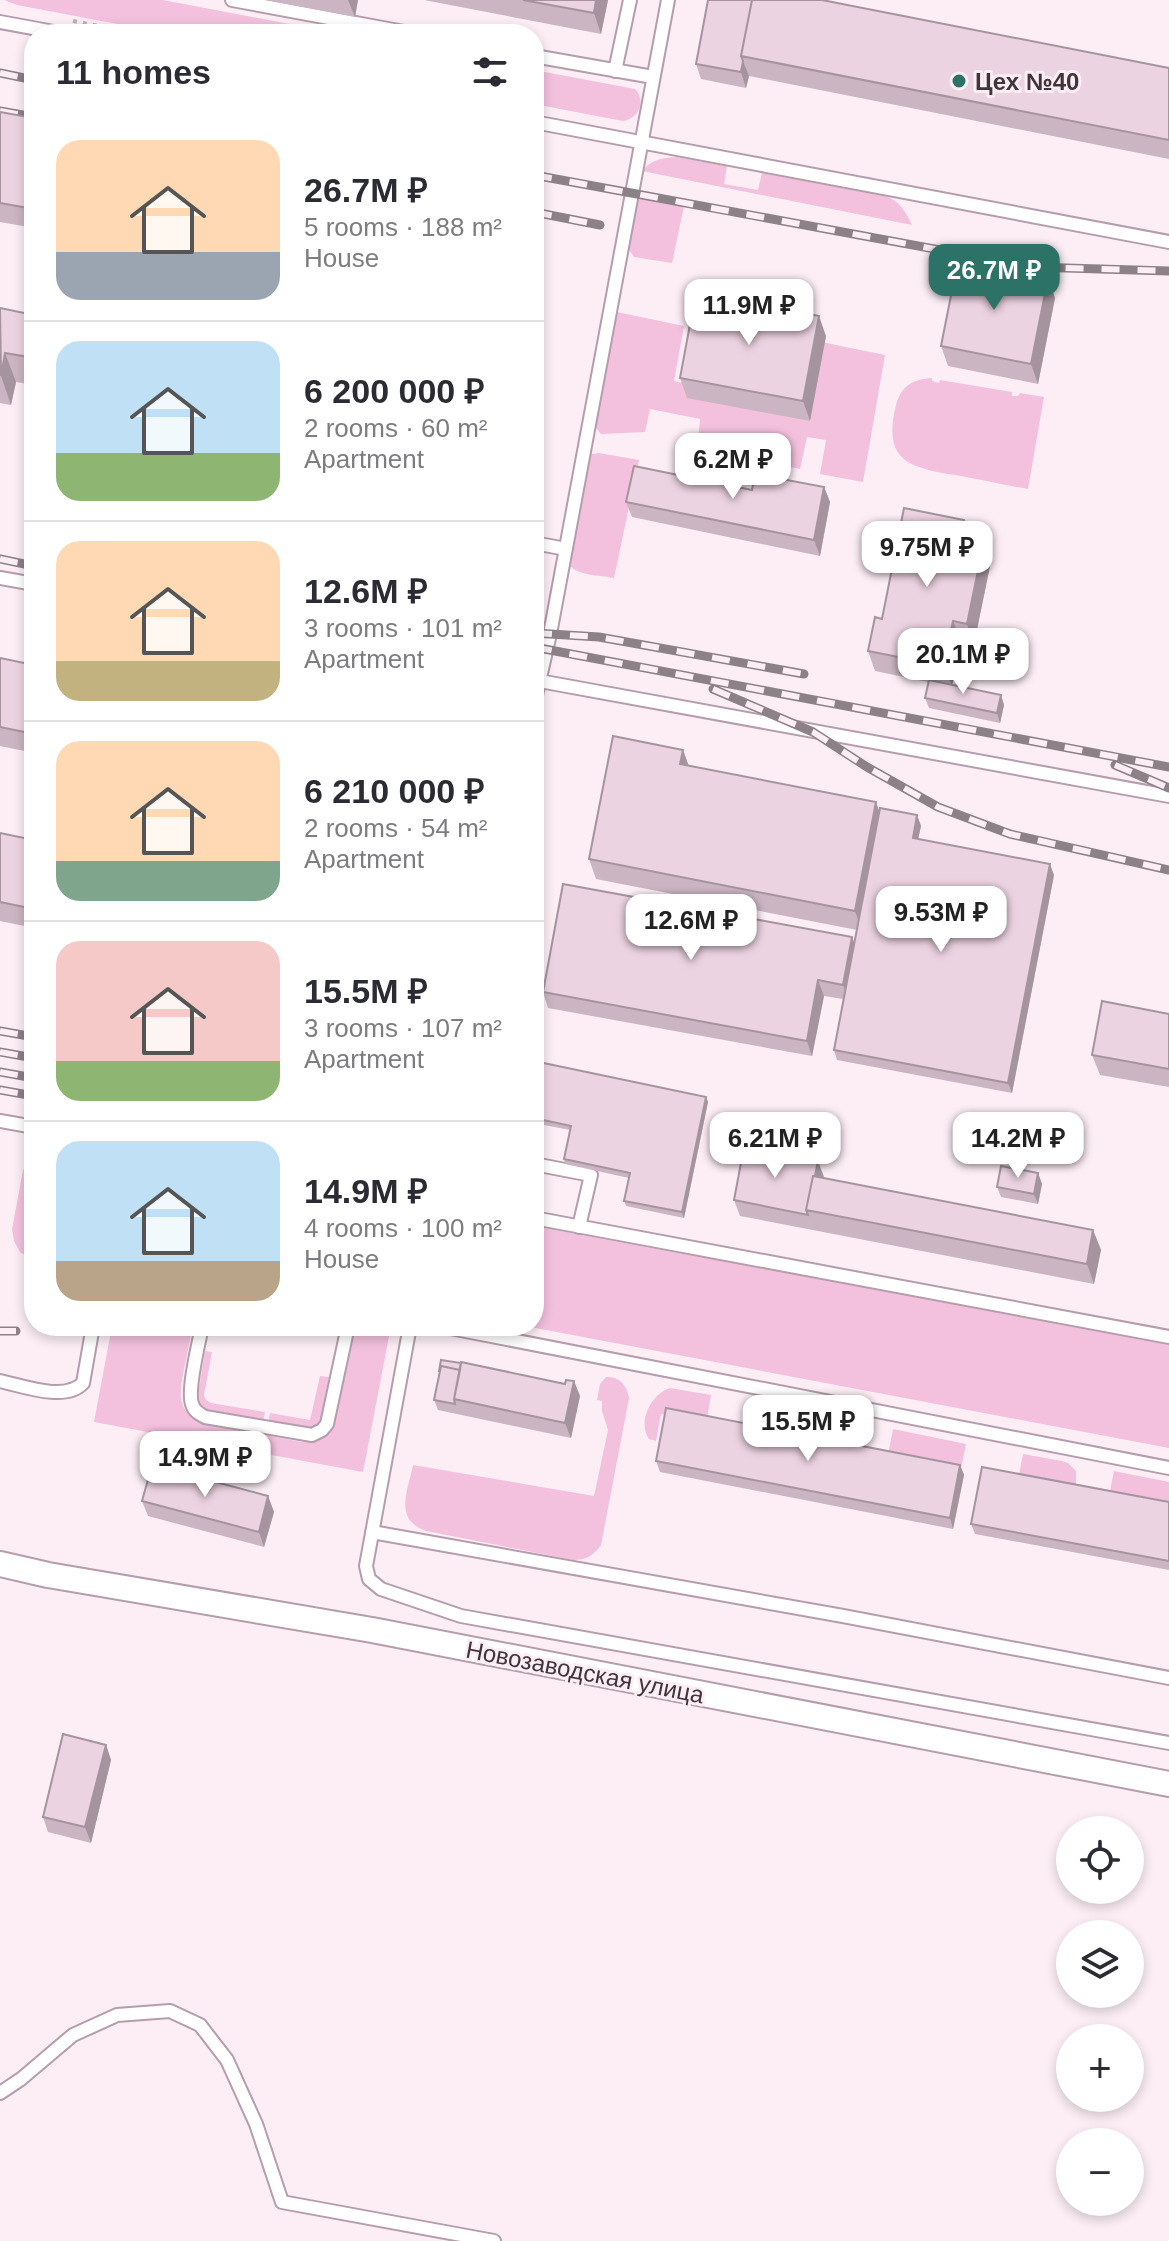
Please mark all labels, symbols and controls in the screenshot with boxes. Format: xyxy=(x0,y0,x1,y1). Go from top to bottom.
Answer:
icon: filters xyxy=(468,50,512,94)
text: 11 homes xyxy=(56,53,211,91)
place label: Цех №40 xyxy=(975,68,1079,95)
marker: Цех №40 xyxy=(950,72,968,90)
text: 26.7M ₽ xyxy=(304,171,428,209)
icon: home xyxy=(120,172,216,268)
text: 5 rooms · 188 m² xyxy=(304,212,502,242)
text: House xyxy=(304,243,379,273)
pin: 26.7M ₽ xyxy=(920,244,1068,312)
text: 26.7M ₽ xyxy=(947,255,1041,285)
pin: 11.9M ₽ xyxy=(675,279,823,347)
text: 11.9M ₽ xyxy=(702,290,796,320)
text: 6 200 000 ₽ xyxy=(304,372,485,410)
icon: home xyxy=(120,373,216,469)
text: 2 rooms · 60 m² xyxy=(304,413,488,443)
pin: 6.2M ₽ xyxy=(668,433,798,501)
text: Apartment xyxy=(304,444,424,474)
text: 6.2M ₽ xyxy=(693,444,773,474)
pin: 9.75M ₽ xyxy=(853,521,1001,589)
text: 9.75M ₽ xyxy=(880,532,974,562)
text: 12.6M ₽ xyxy=(304,572,428,610)
icon: home xyxy=(120,573,216,669)
text: 3 rooms · 101 m² xyxy=(304,613,502,643)
pin: 20.1M ₽ xyxy=(889,628,1037,696)
text: 20.1M ₽ xyxy=(916,639,1010,669)
text: Apartment xyxy=(304,644,424,674)
text: 6 210 000 ₽ xyxy=(304,772,485,810)
icon: home xyxy=(120,773,216,869)
text: 2 rooms · 54 m² xyxy=(304,813,488,843)
text: Apartment xyxy=(304,844,424,874)
pin: 9.53M ₽ xyxy=(867,886,1015,954)
pin: 12.6M ₽ xyxy=(617,894,765,962)
text: 9.53M ₽ xyxy=(894,897,988,927)
text: 12.6M ₽ xyxy=(644,905,738,935)
text: 15.5M ₽ xyxy=(304,972,428,1010)
icon: home xyxy=(120,973,216,1069)
text: 3 rooms · 107 m² xyxy=(304,1013,502,1043)
text: Apartment xyxy=(304,1044,424,1074)
pin: 6.21M ₽ xyxy=(701,1112,849,1180)
pin: 14.2M ₽ xyxy=(944,1112,1092,1180)
text: 6.21M ₽ xyxy=(728,1123,822,1153)
text: 14.2M ₽ xyxy=(971,1123,1065,1153)
text: 14.9M ₽ xyxy=(304,1172,428,1210)
icon: home xyxy=(120,1173,216,1269)
text: 4 rooms · 100 m² xyxy=(304,1213,502,1243)
text: House xyxy=(304,1244,379,1274)
pin: 15.5M ₽ xyxy=(734,1395,882,1463)
text: 15.5M ₽ xyxy=(761,1406,855,1436)
pin: 14.9M ₽ xyxy=(131,1431,279,1499)
text: 14.9M ₽ xyxy=(158,1442,252,1472)
street label: Новозаводская улица xyxy=(464,1636,707,1708)
map controls xyxy=(1056,1816,1144,2216)
button: locate xyxy=(1056,1816,1144,1904)
button: layers xyxy=(1056,1920,1144,2008)
button: + xyxy=(1056,2024,1144,2112)
button: − xyxy=(1056,2128,1144,2216)

